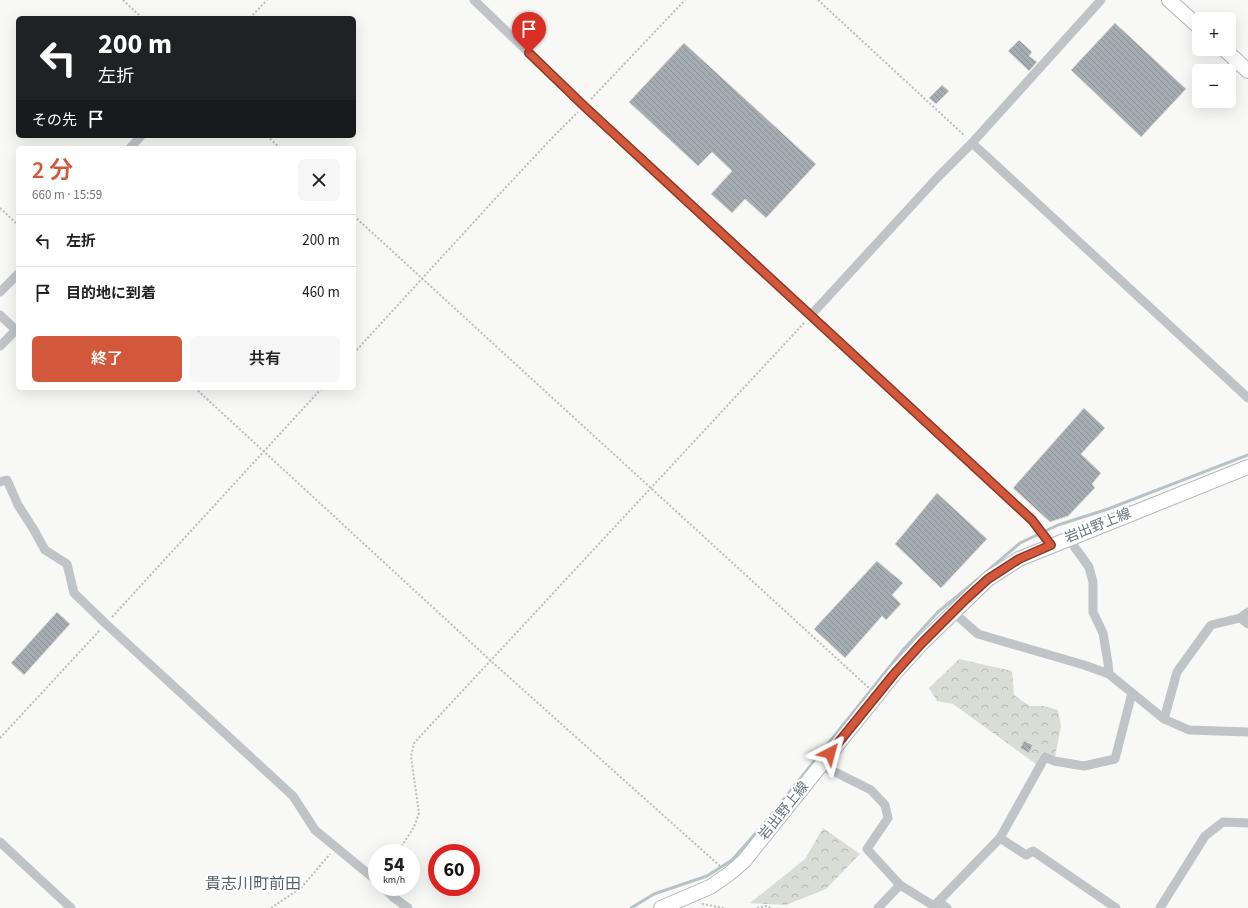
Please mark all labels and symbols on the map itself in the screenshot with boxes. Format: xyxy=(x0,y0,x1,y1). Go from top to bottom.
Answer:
pin xyxy=(512,12,546,53)
street label: 岩出野上線 xyxy=(1062,504,1134,548)
position arrow xyxy=(809,732,851,774)
street label: 岩出野上線 xyxy=(754,778,814,844)
speed limit sign: 60 xyxy=(428,844,480,896)
district label: 貴志川町前田 xyxy=(205,873,301,895)

